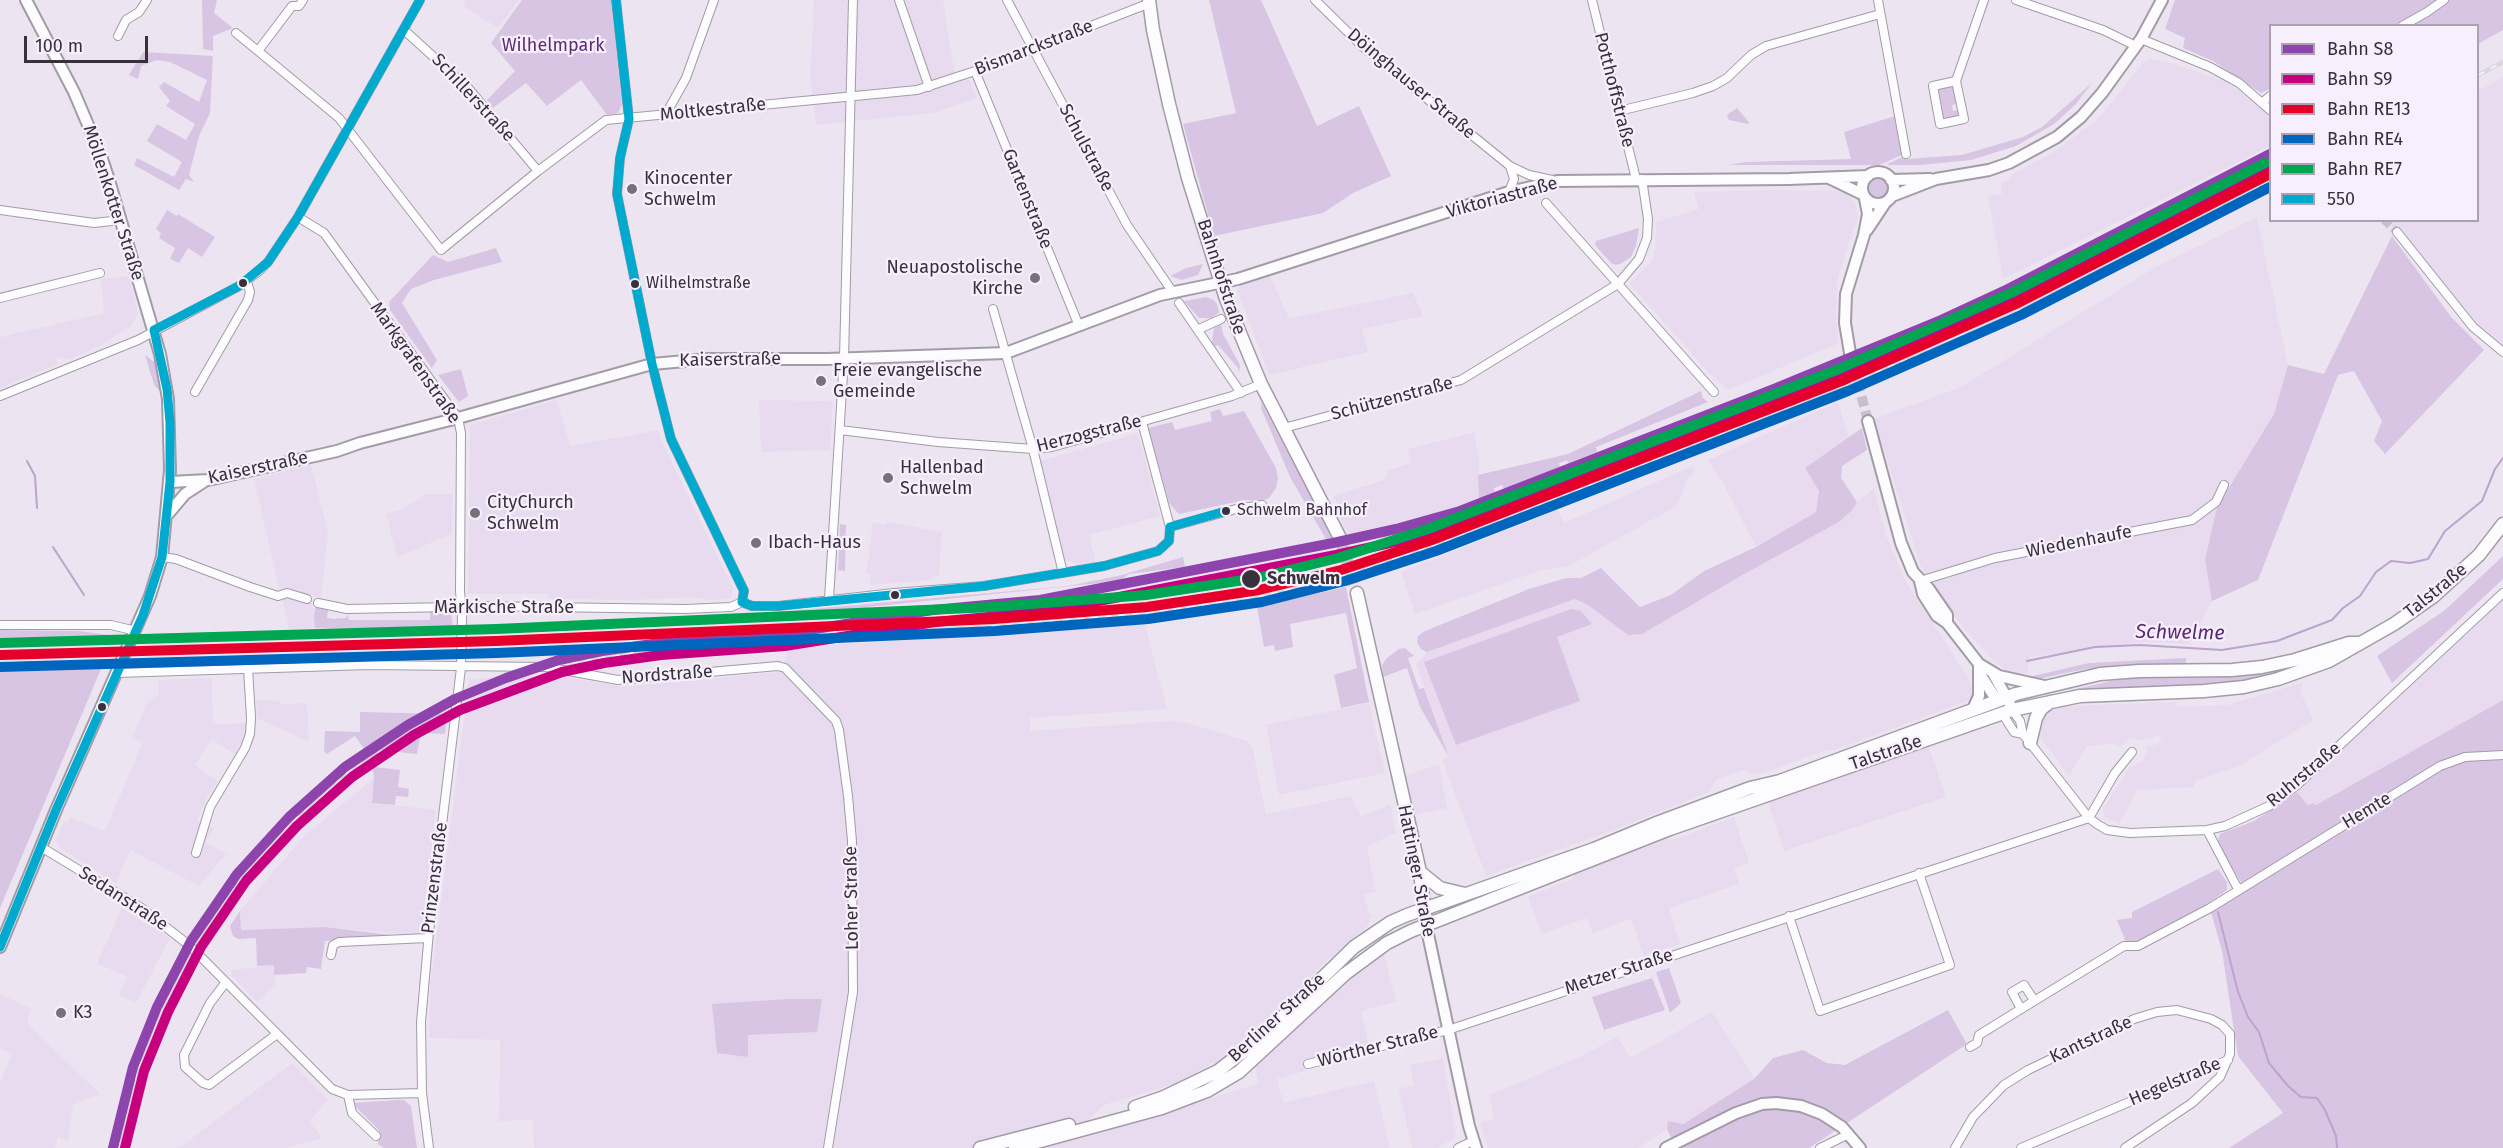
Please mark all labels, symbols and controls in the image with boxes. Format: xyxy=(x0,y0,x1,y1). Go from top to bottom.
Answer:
street label: Bismarckstraße xyxy=(972,15,1096,81)
scale bar xyxy=(27,24,152,62)
street label: Döinghauser Straße xyxy=(1342,24,1480,144)
legend xyxy=(2269,24,2479,222)
street label: Potthoffstraße xyxy=(1589,30,1639,150)
text: 100 m xyxy=(35,35,83,57)
park label: Wilhelmpark xyxy=(502,35,604,57)
text: Bahn S8 xyxy=(2327,38,2393,60)
street label: Schillerstraße xyxy=(427,50,519,146)
text: Bahn S9 xyxy=(2327,68,2393,90)
street label: Moltkestraße xyxy=(659,94,767,126)
text: Bahn RE13 xyxy=(2327,98,2410,120)
street label: Schulstraße xyxy=(1054,100,1118,196)
street label: Möllenkotter Straße xyxy=(78,123,148,283)
text: Bahn RE4 xyxy=(2327,128,2403,150)
street label: Gartenstraße xyxy=(997,146,1057,252)
text: Bahn RE7 xyxy=(2327,158,2402,180)
place label: Kinocenter Schwelm xyxy=(644,168,732,210)
street label: Viktoriastraße xyxy=(1444,173,1560,223)
marker: Kinocenter Schwelm xyxy=(625,182,639,196)
text: 550 xyxy=(2327,188,2355,210)
street label: Bahnhofstraße xyxy=(1192,216,1250,338)
place label: Neuapostolische Kirche xyxy=(887,257,1023,300)
marker: Neuapostolische Kirche xyxy=(1028,271,1042,285)
place label: Wilhelmstraße xyxy=(646,274,751,294)
unlabelled marker xyxy=(237,277,249,289)
marker: Wilhelmstraße xyxy=(629,278,641,290)
street label: Markgrafenstraße xyxy=(365,298,465,428)
street label: Kaiserstraße xyxy=(679,348,781,372)
place label: Freie evangelische Gemeinde xyxy=(833,360,982,403)
street label: Schützenstraße xyxy=(1329,372,1455,426)
marker: Freie evangelische Gemeinde xyxy=(814,374,828,388)
street label: Herzogstraße xyxy=(1034,410,1144,458)
street label: Kaiserstraße xyxy=(206,447,310,489)
place label: Hallenbad Schwelm xyxy=(900,457,984,500)
marker: Hallenbad Schwelm xyxy=(881,471,895,485)
place label: CityChurch Schwelm xyxy=(487,492,574,534)
place label: Schwelm Bahnhof xyxy=(1237,501,1367,521)
marker: Schwelm Bahnhof xyxy=(1220,505,1232,517)
marker: CityChurch Schwelm xyxy=(468,506,482,520)
street label: Wiedenhaufe xyxy=(2024,521,2134,563)
place label: Ibach-Haus xyxy=(768,532,861,554)
marker: Ibach-Haus xyxy=(749,536,763,550)
street label: Talstraße xyxy=(2400,559,2472,623)
marker: Schwelm xyxy=(1240,568,1262,590)
place label: Schwelm xyxy=(1267,568,1340,590)
unlabelled marker xyxy=(889,589,901,601)
street label: Märkische Straße xyxy=(434,597,574,619)
water label: Schwelme xyxy=(2135,620,2225,646)
street label: Nordstraße xyxy=(621,661,713,689)
unlabelled marker xyxy=(96,701,108,713)
street label: Talstraße xyxy=(1847,731,1925,775)
street label: Ruhrstraße xyxy=(2263,738,2345,812)
street label: Hemte xyxy=(2339,788,2395,834)
street label: Hattinger Straße xyxy=(1393,803,1439,939)
street label: Prinzenstraße xyxy=(417,821,453,935)
street label: Loher Straße xyxy=(840,846,864,950)
street label: Sedanstraße xyxy=(74,862,172,936)
street label: Metzer Straße xyxy=(1562,944,1676,1000)
street label: Berliner Straße xyxy=(1224,969,1330,1067)
place label: K3 xyxy=(73,1002,93,1024)
marker: K3 xyxy=(54,1006,68,1020)
street label: Kantstraße xyxy=(2046,1011,2136,1069)
street label: Wörther Straße xyxy=(1315,1022,1441,1072)
street label: Hegelstraße xyxy=(2126,1053,2224,1111)

